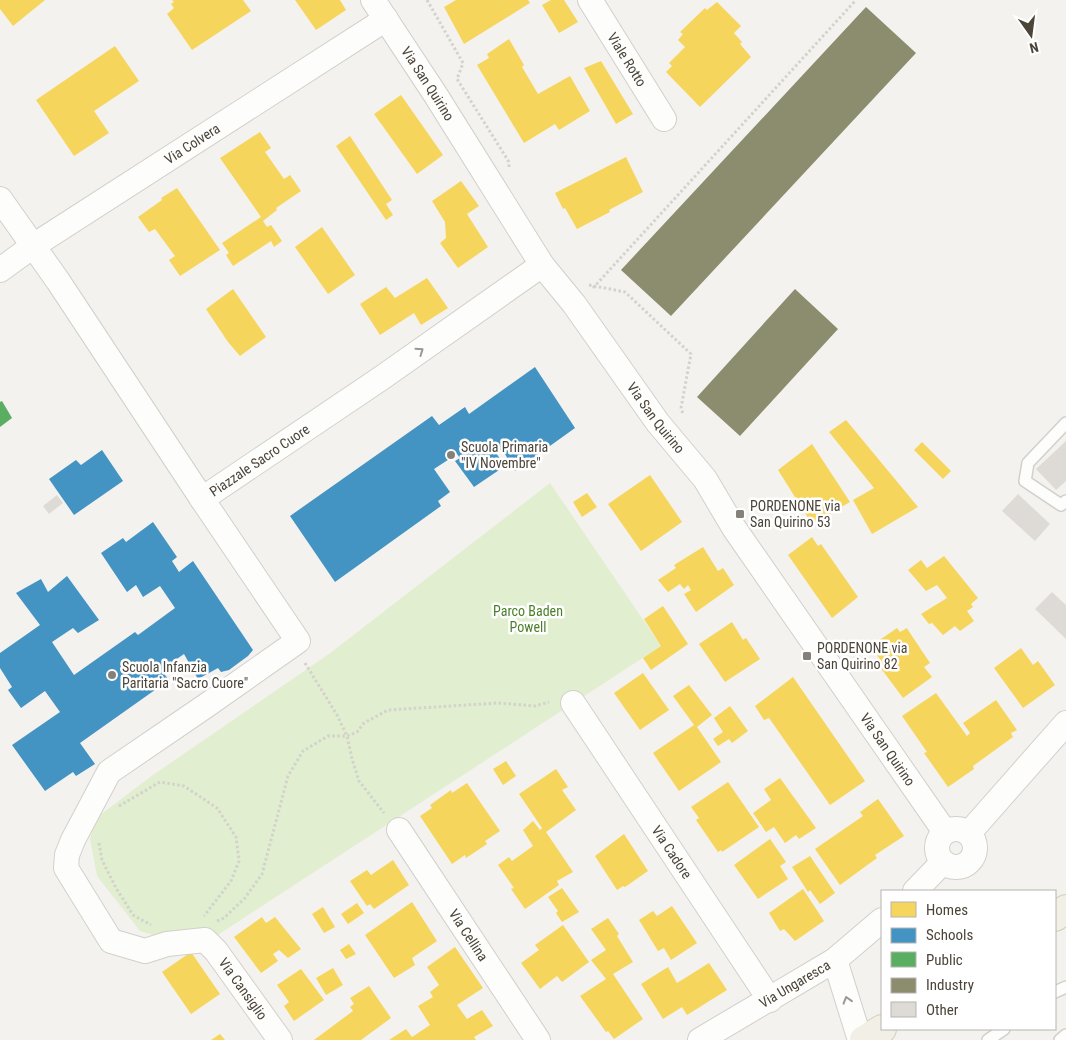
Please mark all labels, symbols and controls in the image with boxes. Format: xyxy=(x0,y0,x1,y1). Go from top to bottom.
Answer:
north arrow xyxy=(1006,10,1056,60)
street label: Viale Rotto xyxy=(604,30,650,89)
text: N xyxy=(1028,39,1040,56)
street label: Via San Quirino xyxy=(398,44,458,123)
street label: Via Colvera xyxy=(162,120,223,167)
one-way arrow xyxy=(414,348,424,357)
street label: Via San Quirino xyxy=(624,379,688,456)
street label: Piazzale Sacro Cuore xyxy=(206,421,313,500)
place label: Scuola Primaria "IV Novembre" xyxy=(461,439,548,471)
marker: Scuola Primaria "IV Novembre" xyxy=(445,449,457,461)
place label: PORDENONE via San Quirino 53 xyxy=(750,498,840,530)
marker: PORDENONE via San Quirino 53 xyxy=(734,508,746,520)
park label: Parco Baden Powell xyxy=(493,603,563,635)
place label: PORDENONE via San Quirino 82 xyxy=(817,640,907,672)
marker: PORDENONE via San Quirino 82 xyxy=(801,650,813,662)
place label: Scuola Infanzia Paritaria "Sacro Cuore" xyxy=(122,659,248,691)
marker: Scuola Infanzia Paritaria "Sacro Cuore" xyxy=(106,669,118,681)
street label: Via San Quirino xyxy=(857,710,918,789)
street label: Via Cadore xyxy=(649,823,696,882)
legend xyxy=(881,890,1056,1030)
text: Homes xyxy=(926,901,968,919)
street label: Via Cellina xyxy=(446,906,491,964)
text: Schools xyxy=(926,926,973,944)
text: Public xyxy=(926,951,963,969)
street label: Via Cansiglio xyxy=(215,955,271,1023)
street label: Via Ungaresca xyxy=(756,957,833,1011)
text: Industry xyxy=(926,976,974,994)
one-way arrow xyxy=(843,996,853,1005)
text: Other xyxy=(926,1001,959,1019)

